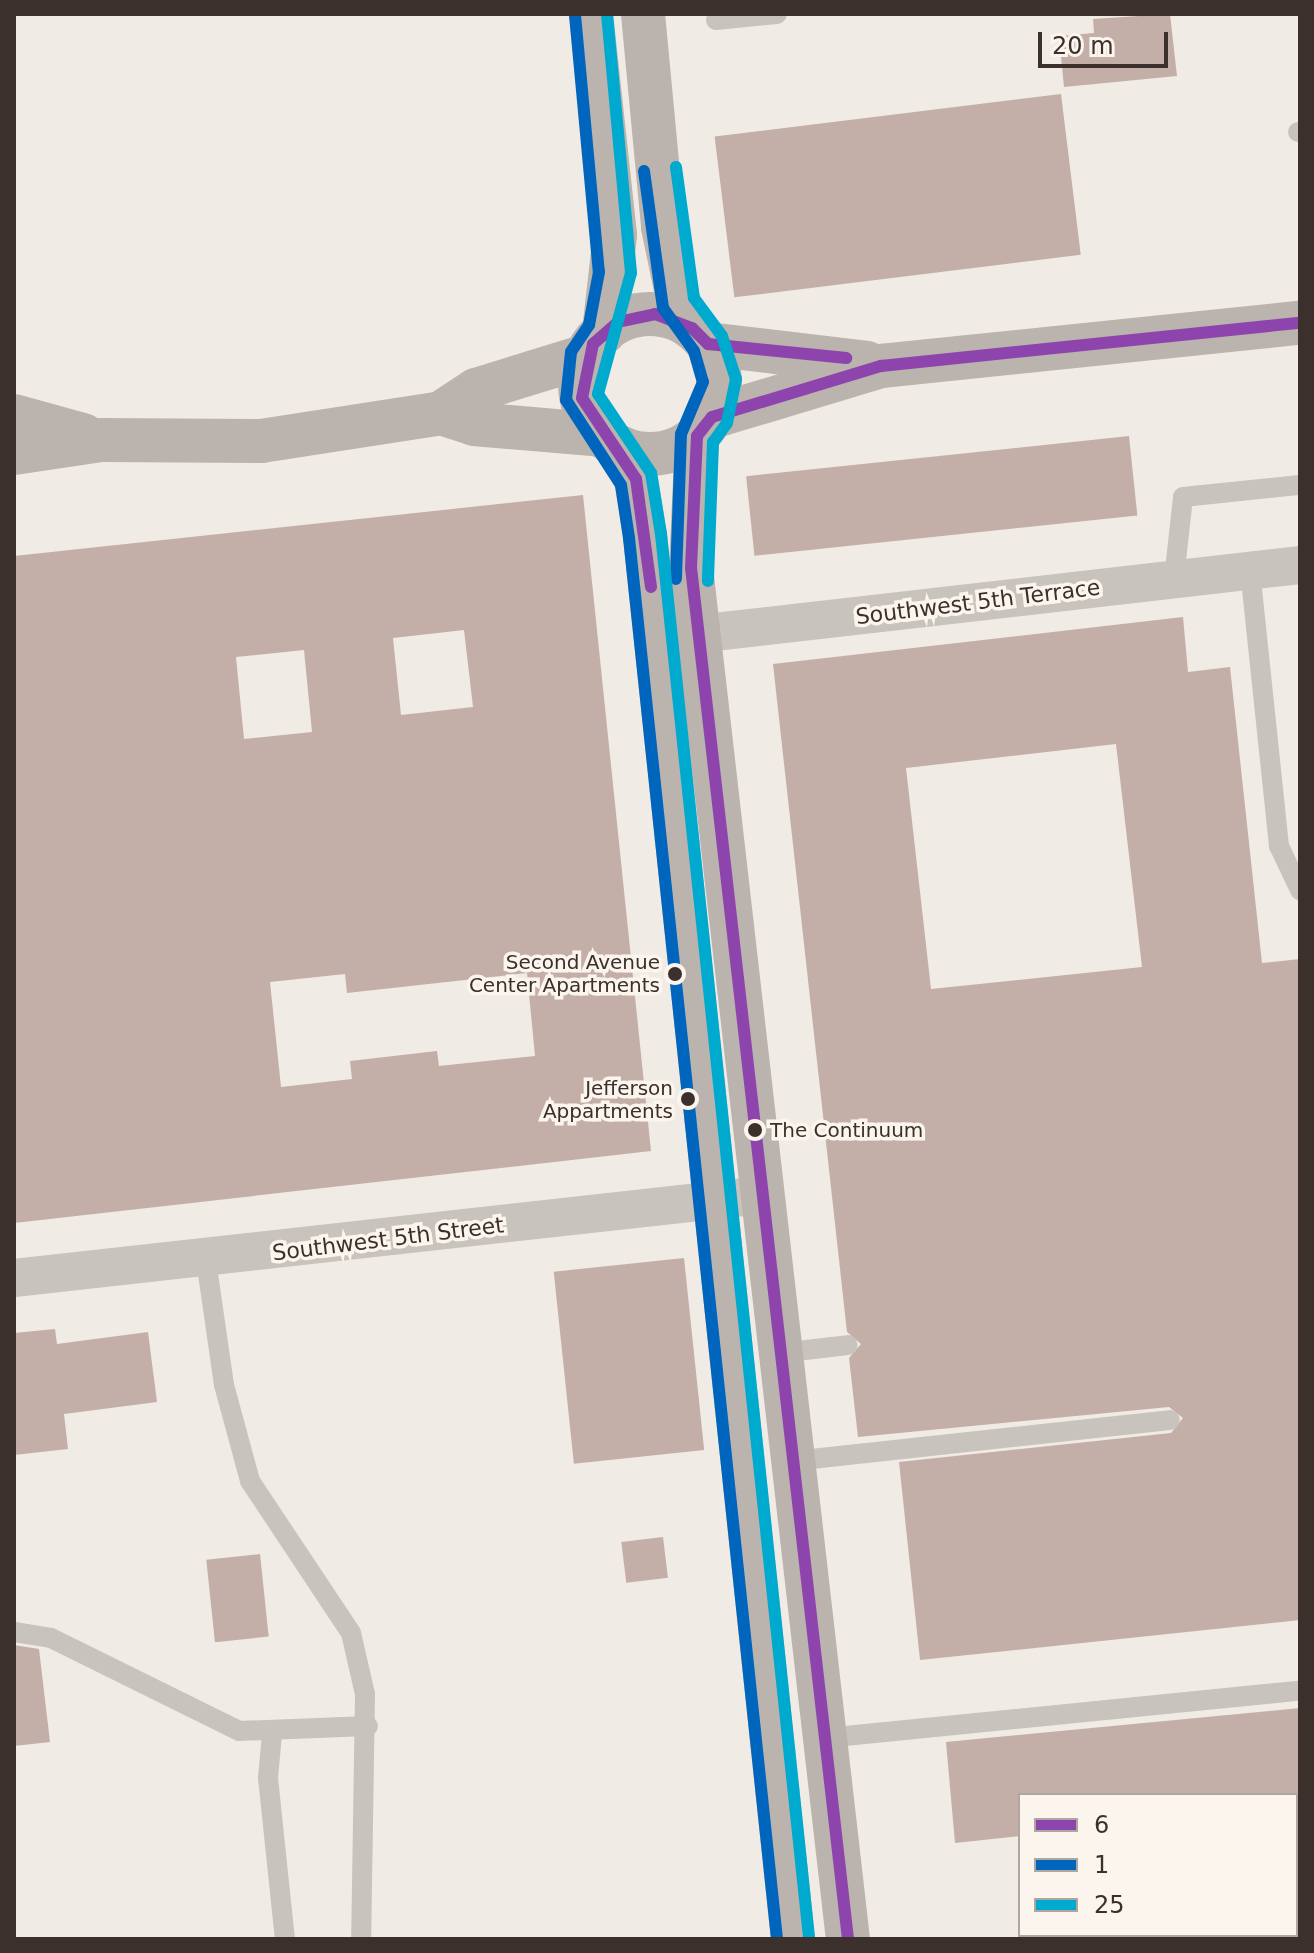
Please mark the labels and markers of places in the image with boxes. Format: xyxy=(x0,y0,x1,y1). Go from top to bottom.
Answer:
place label: Second Avenue Center Apartments xyxy=(469,950,660,997)
marker: Second Avenue Center Apartments xyxy=(667,966,683,982)
place label: Jefferson Appartments xyxy=(543,1076,673,1123)
marker: Jefferson Appartments xyxy=(680,1091,696,1107)
place label: The Continuum xyxy=(770,1118,923,1142)
marker: The Continuum xyxy=(747,1122,763,1138)

